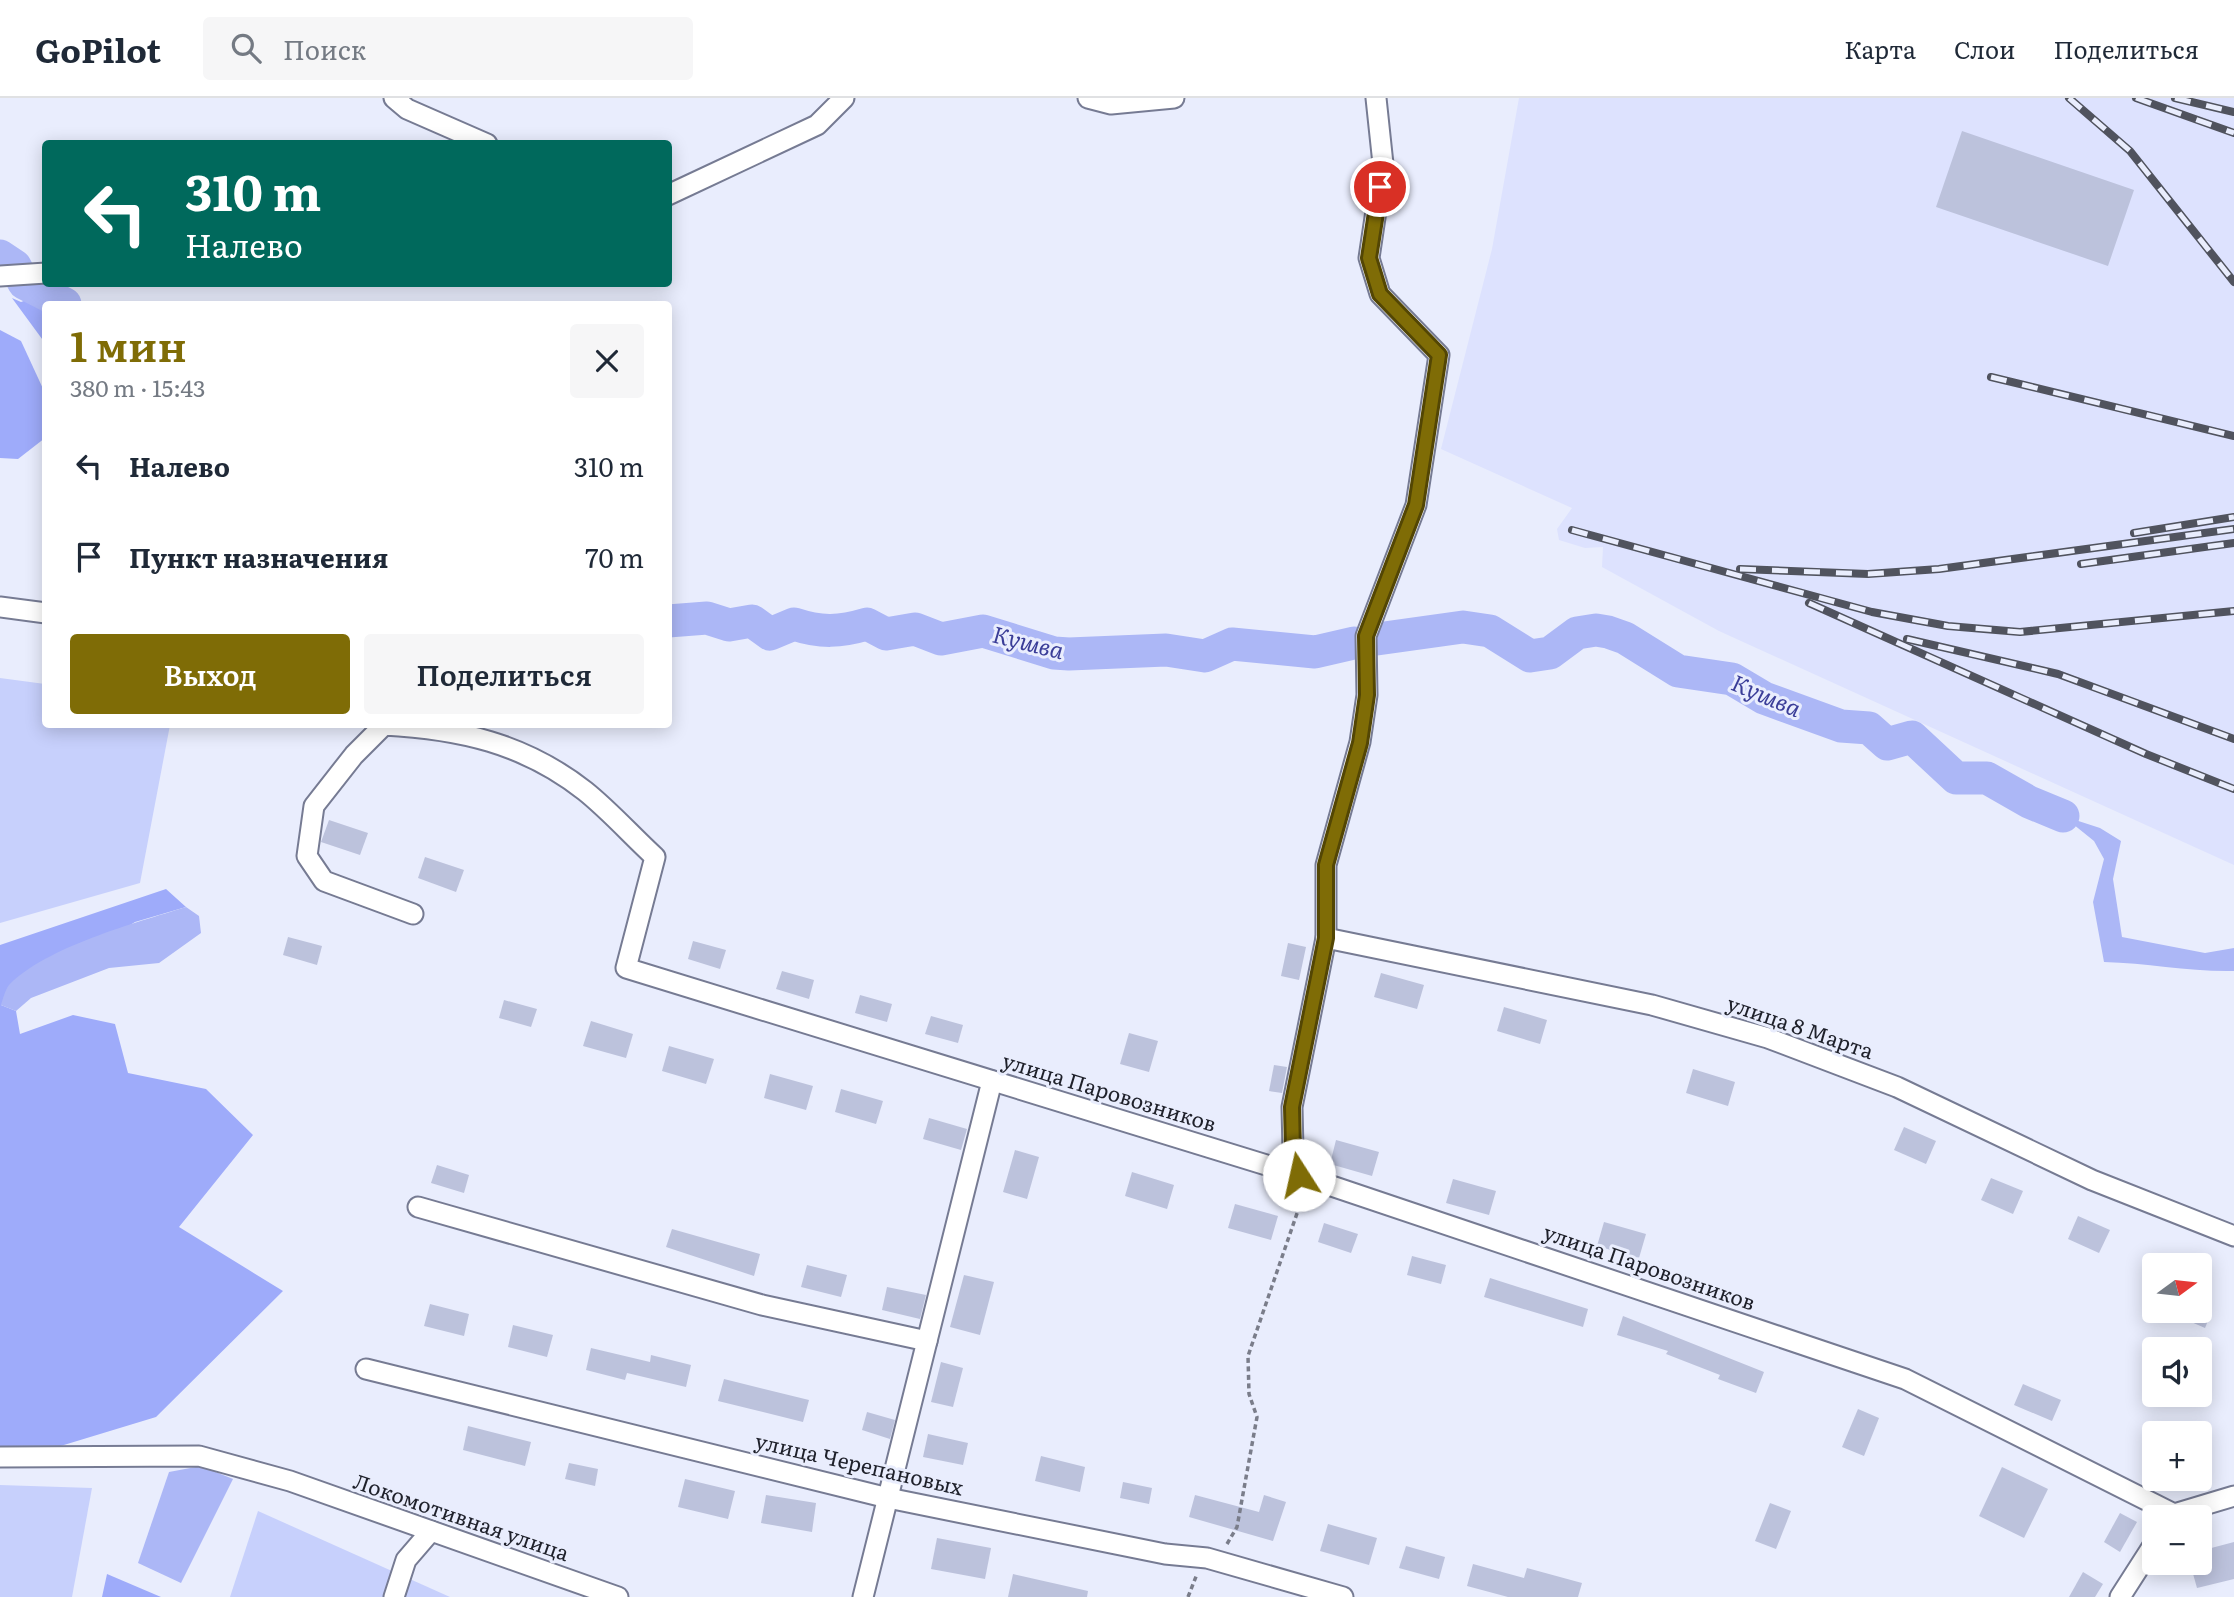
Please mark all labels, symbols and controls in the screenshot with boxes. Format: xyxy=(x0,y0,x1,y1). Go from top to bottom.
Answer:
search box xyxy=(203,17,693,80)
text: GoPilot xyxy=(35,24,161,73)
icon: search xyxy=(227,29,265,67)
text: Поиск xyxy=(283,29,366,68)
text: Карта xyxy=(1844,31,1916,66)
text: Слои xyxy=(1954,31,2015,66)
text: Поделиться xyxy=(2053,31,2199,66)
text: 310 m xyxy=(185,153,321,226)
pin xyxy=(1350,157,1410,217)
icon: left xyxy=(70,168,161,259)
icon: arrive xyxy=(1361,168,1399,206)
text: Налево xyxy=(185,220,303,268)
text: 1 мин xyxy=(70,313,187,375)
button: close xyxy=(570,324,644,398)
text: 380 m · 15:43 xyxy=(70,370,206,404)
text: Налево xyxy=(129,446,230,485)
text: 310 m xyxy=(574,446,644,485)
icon: left xyxy=(70,447,108,485)
text: Пункт назначения xyxy=(129,537,388,576)
text: 70 m xyxy=(585,537,644,576)
icon: arrive xyxy=(70,538,108,576)
water label: Кушва xyxy=(989,616,1068,666)
button: Выход xyxy=(70,634,350,714)
button: Поделиться xyxy=(364,634,644,714)
water label: Кушва xyxy=(1727,664,1807,724)
street label: улица 8 Марта xyxy=(1723,986,1879,1065)
street label: улица Паровозников xyxy=(999,1043,1221,1138)
position arrow xyxy=(1262,1138,1336,1212)
street label: улица Паровозников xyxy=(1540,1215,1760,1316)
north arrow xyxy=(2142,1253,2212,1323)
map controls xyxy=(2142,1253,2212,1575)
button: sound xyxy=(2142,1337,2212,1407)
button: + xyxy=(2142,1421,2212,1491)
street label: улица Черепановых xyxy=(752,1424,967,1502)
street label: Локомотивная улица xyxy=(350,1464,575,1567)
button: − xyxy=(2142,1505,2212,1575)

